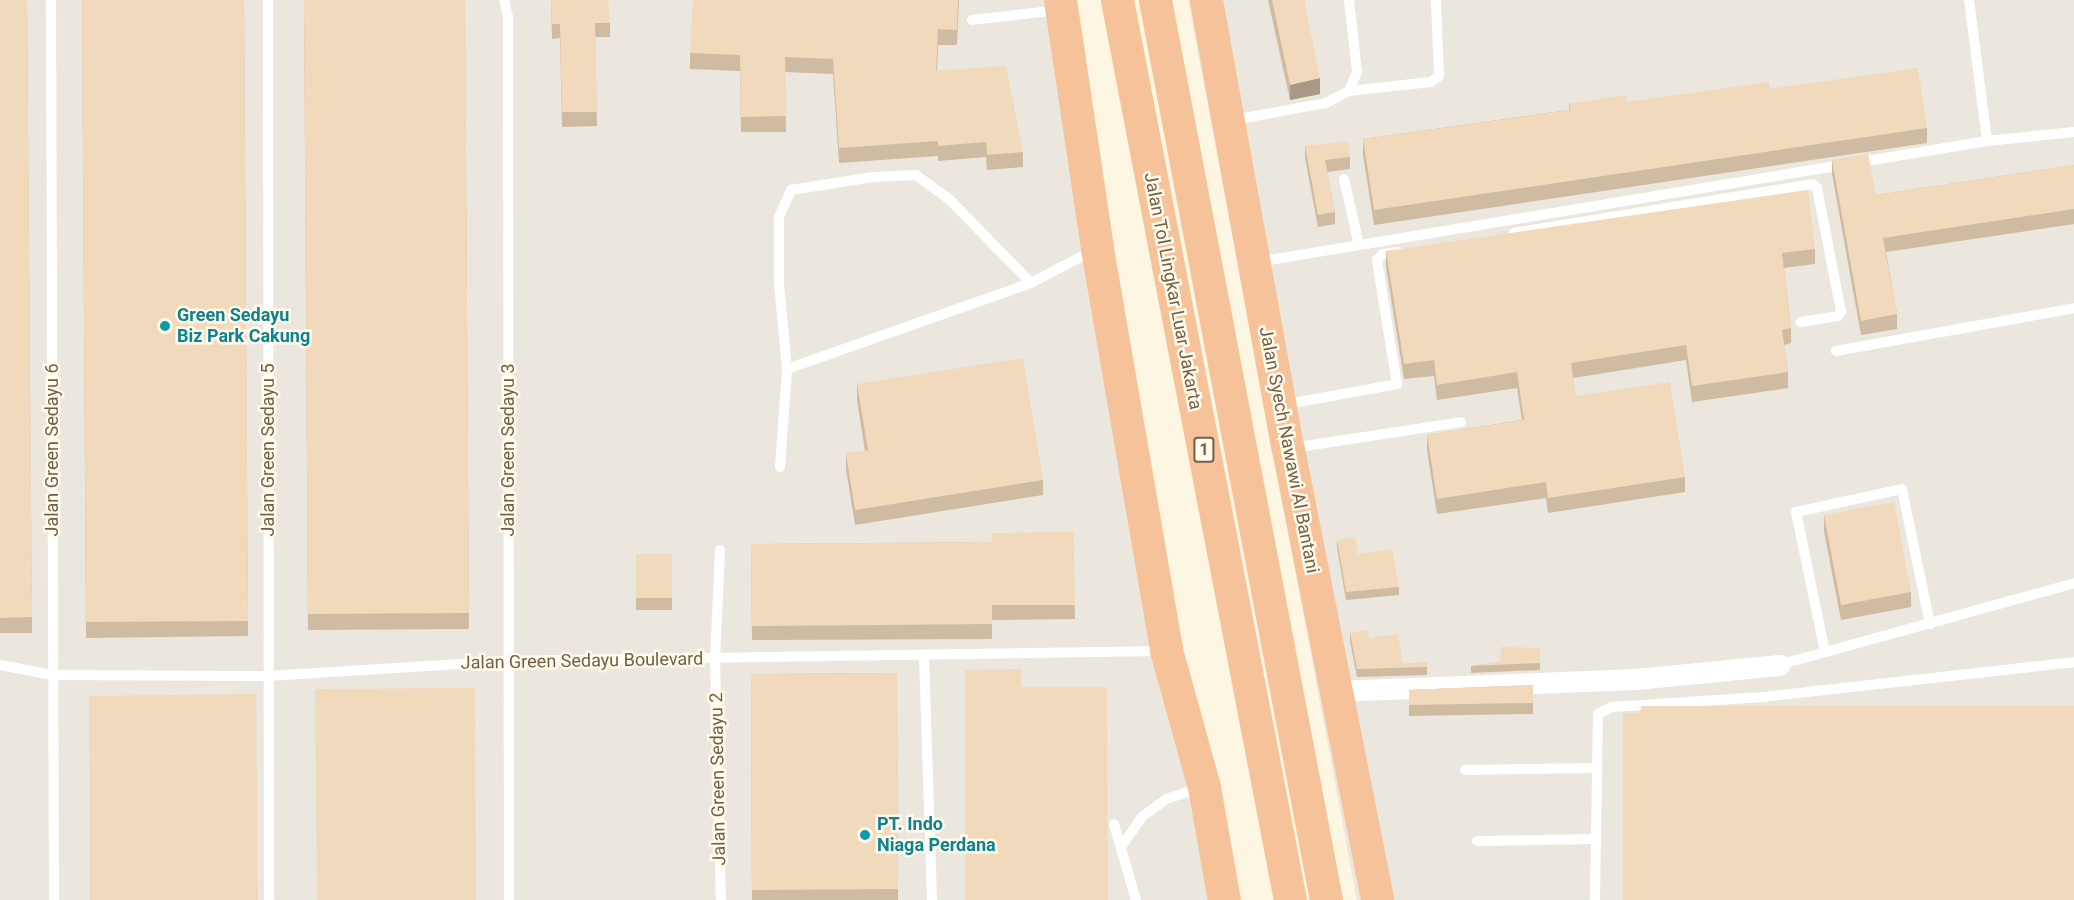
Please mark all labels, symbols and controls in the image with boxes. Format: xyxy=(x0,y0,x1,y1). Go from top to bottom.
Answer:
street label: Jalan Tol Lingkar Luar Jakarta xyxy=(1139,170,1207,412)
place label: Green Sedayu Biz Park Cakung xyxy=(177,305,310,348)
marker: Green Sedayu Biz Park Cakung xyxy=(158,319,172,333)
street label: Jalan Syech Nawawi Al Bantani xyxy=(1254,325,1324,575)
street label: Jalan Green Sedayu 6 xyxy=(41,363,63,537)
street label: Jalan Green Sedayu 5 xyxy=(257,363,279,537)
street label: Jalan Green Sedayu 3 xyxy=(497,363,519,537)
road number: 1 xyxy=(1192,437,1216,463)
street label: Jalan Green Sedayu Boulevard xyxy=(461,648,703,674)
street label: Jalan Green Sedayu 2 xyxy=(706,692,730,866)
place label: PT. Indo Niaga Perdana xyxy=(877,814,996,856)
marker: PT. Indo Niaga Perdana xyxy=(858,828,872,842)

